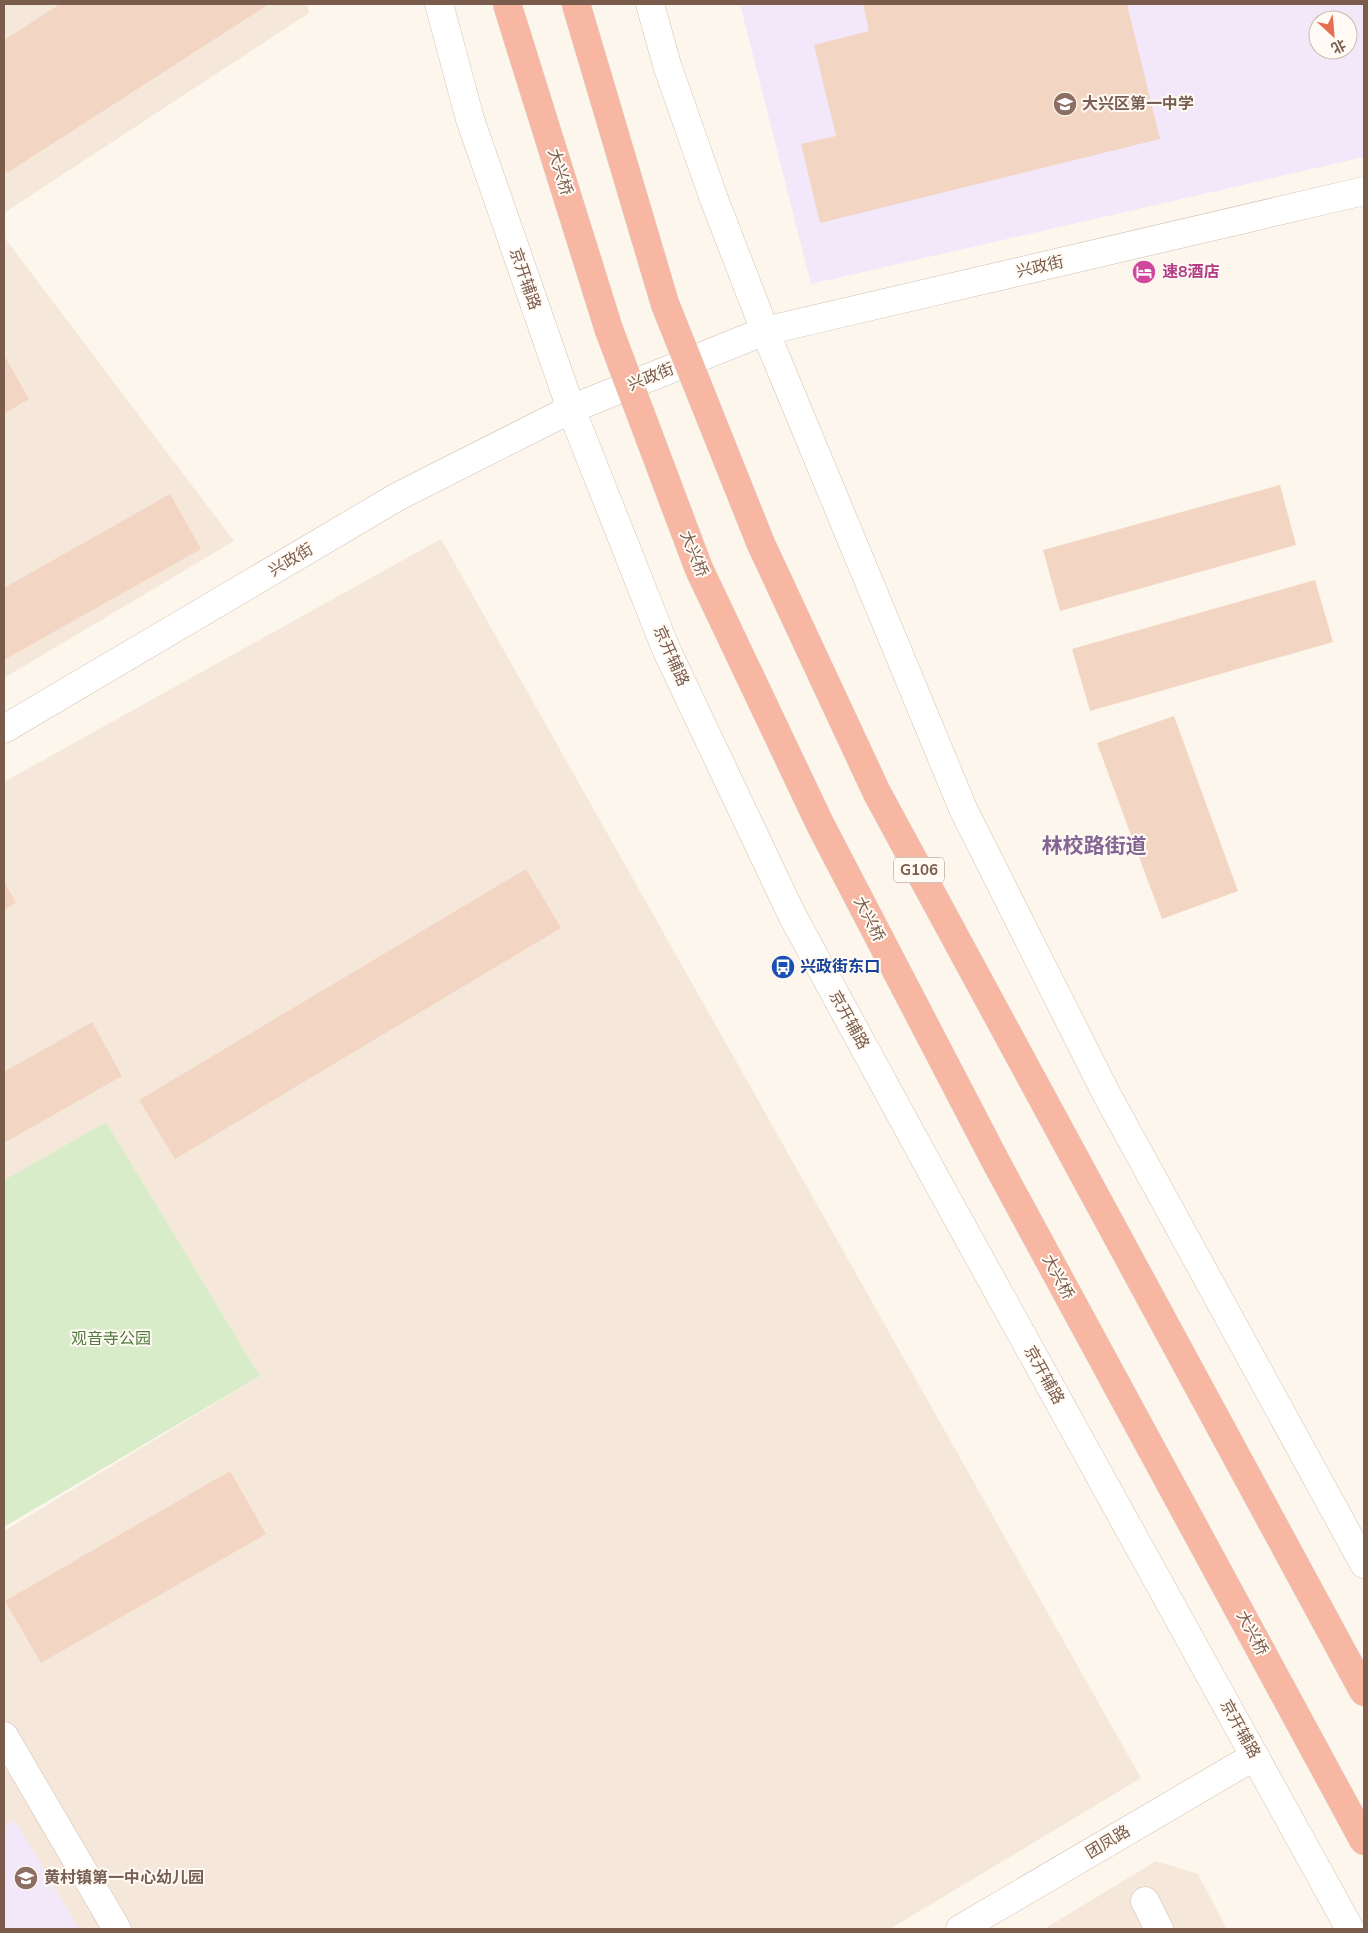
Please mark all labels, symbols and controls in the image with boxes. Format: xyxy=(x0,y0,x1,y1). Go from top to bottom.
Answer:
north arrow xyxy=(1308,10,1358,60)
text: 北 xyxy=(1328,35,1349,58)
school or university icon: 大兴区第一中学 xyxy=(1052,91,1078,117)
place label: 大兴区第一中学 xyxy=(1082,93,1194,115)
street label: 大兴桥 xyxy=(542,146,578,198)
street label: 京开辅路 xyxy=(504,245,546,313)
street label: 兴政街 xyxy=(1014,251,1066,283)
hotel icon: 速8酒店 xyxy=(1131,259,1157,285)
place label: 速8酒店 xyxy=(1162,261,1220,283)
street label: 兴政街 xyxy=(625,358,677,396)
street label: 大兴桥 xyxy=(675,528,713,580)
street label: 兴政街 xyxy=(265,538,317,582)
street label: 京开辅路 xyxy=(648,622,694,690)
district label: 林校路街道 xyxy=(1042,832,1147,860)
road number: G106 xyxy=(894,858,944,882)
street label: 大兴桥 xyxy=(848,893,890,945)
bus stop icon: 兴政街东口 xyxy=(770,954,796,980)
place label: 兴政街东口 xyxy=(800,956,880,978)
street label: 京开辅路 xyxy=(824,987,874,1053)
street label: 大兴桥 xyxy=(1037,1251,1079,1303)
park label: 观音寺公园 xyxy=(71,1328,151,1350)
street label: 京开辅路 xyxy=(1019,1342,1069,1408)
street label: 大兴桥 xyxy=(1231,1607,1273,1659)
street label: 京开辅路 xyxy=(1215,1696,1265,1762)
street label: 团凤路 xyxy=(1082,1820,1134,1864)
school or university icon: 黄村镇第一中心幼儿园 xyxy=(13,1865,39,1891)
place label: 黄村镇第一中心幼儿园 xyxy=(44,1867,204,1889)

